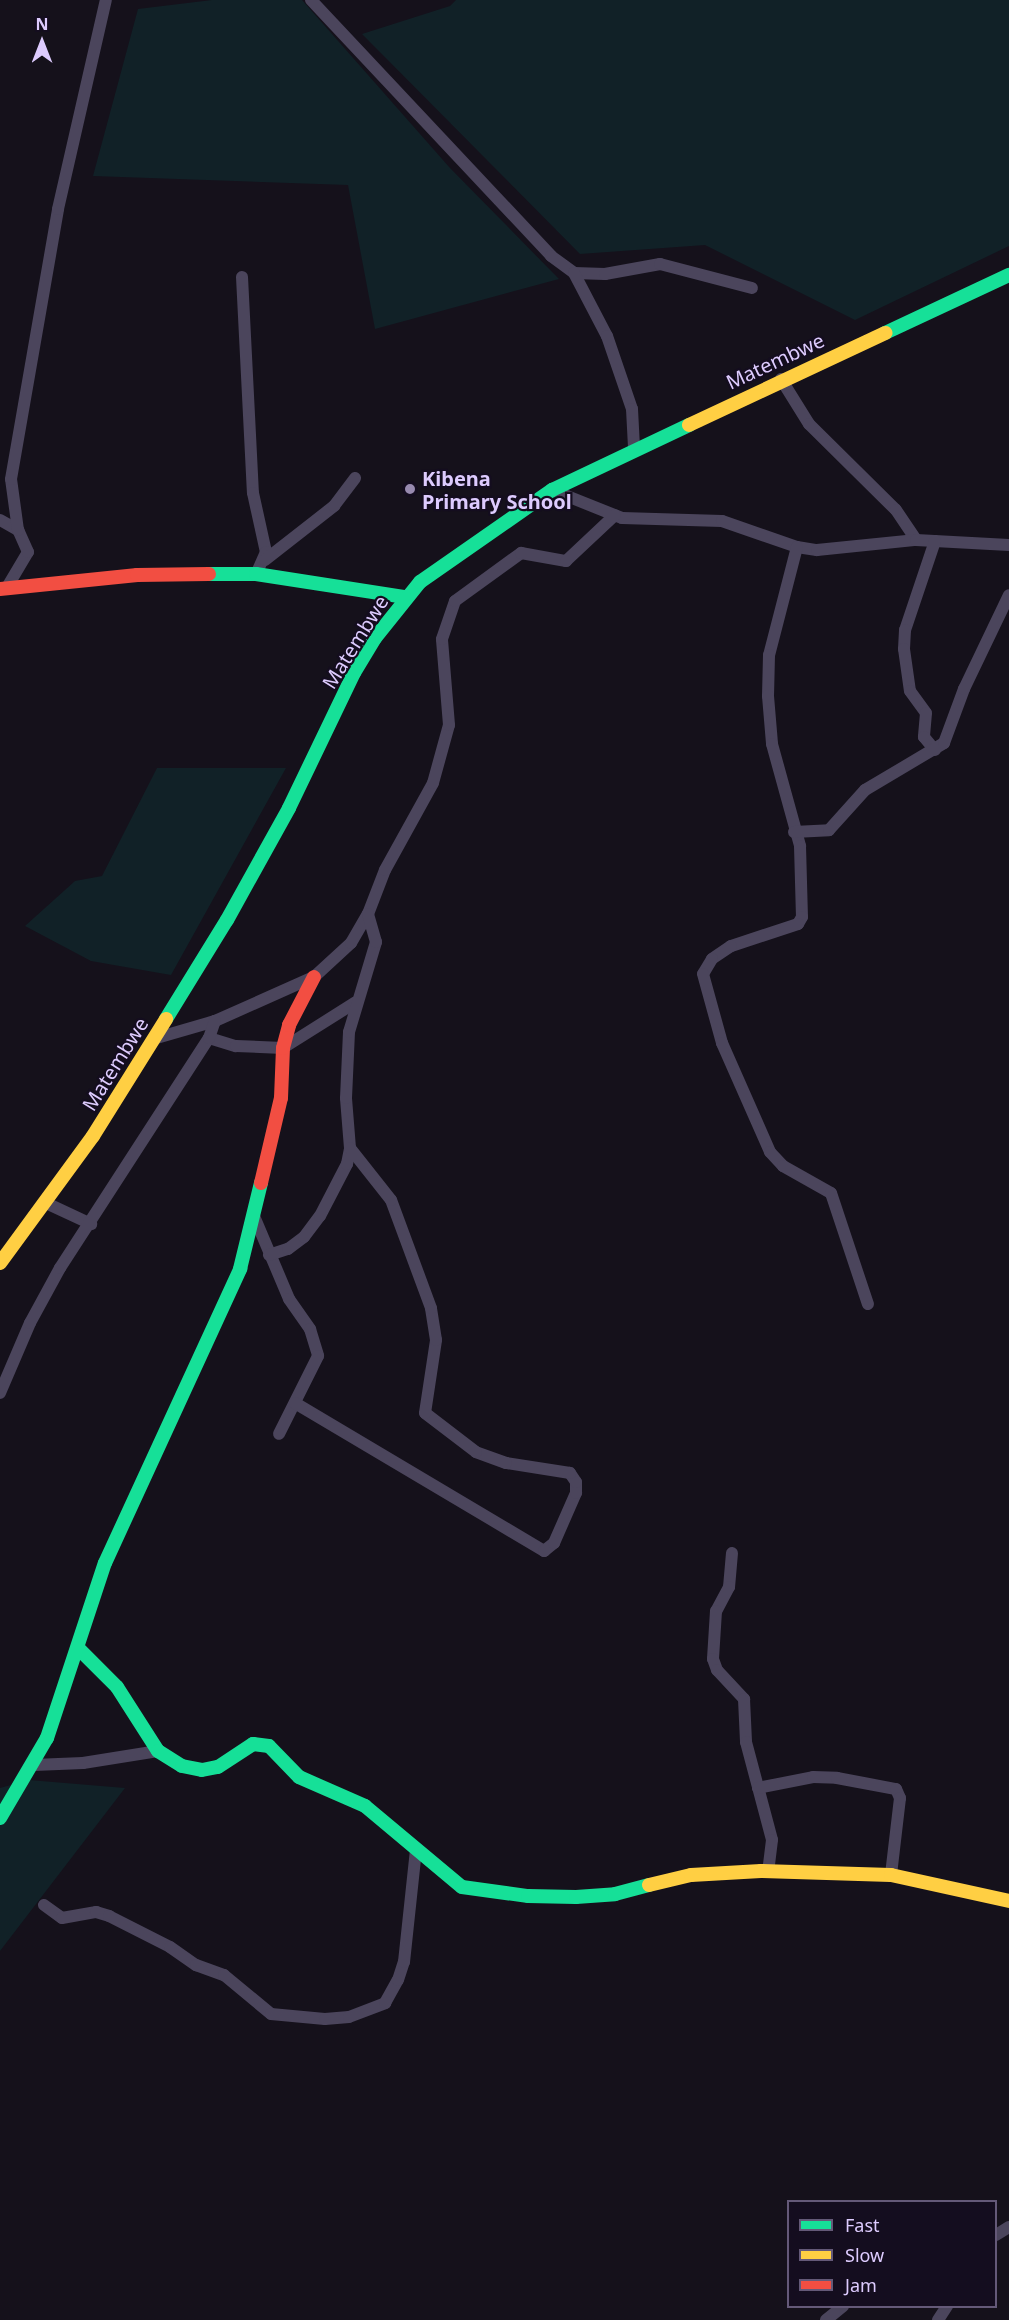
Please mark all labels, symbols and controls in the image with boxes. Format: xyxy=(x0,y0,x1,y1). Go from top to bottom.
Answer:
north arrow xyxy=(12,12,72,72)
text: N xyxy=(35,13,49,35)
street label: Matembwe xyxy=(722,328,828,394)
place label: Kibena Primary School xyxy=(422,466,572,513)
marker: Kibena Primary School xyxy=(403,482,417,496)
street label: Matembwe xyxy=(317,591,393,693)
street label: Matembwe xyxy=(77,1013,153,1115)
legend xyxy=(787,2200,997,2308)
text: Fast xyxy=(845,2213,880,2237)
text: Slow xyxy=(845,2243,884,2267)
text: Jam xyxy=(845,2273,877,2297)

